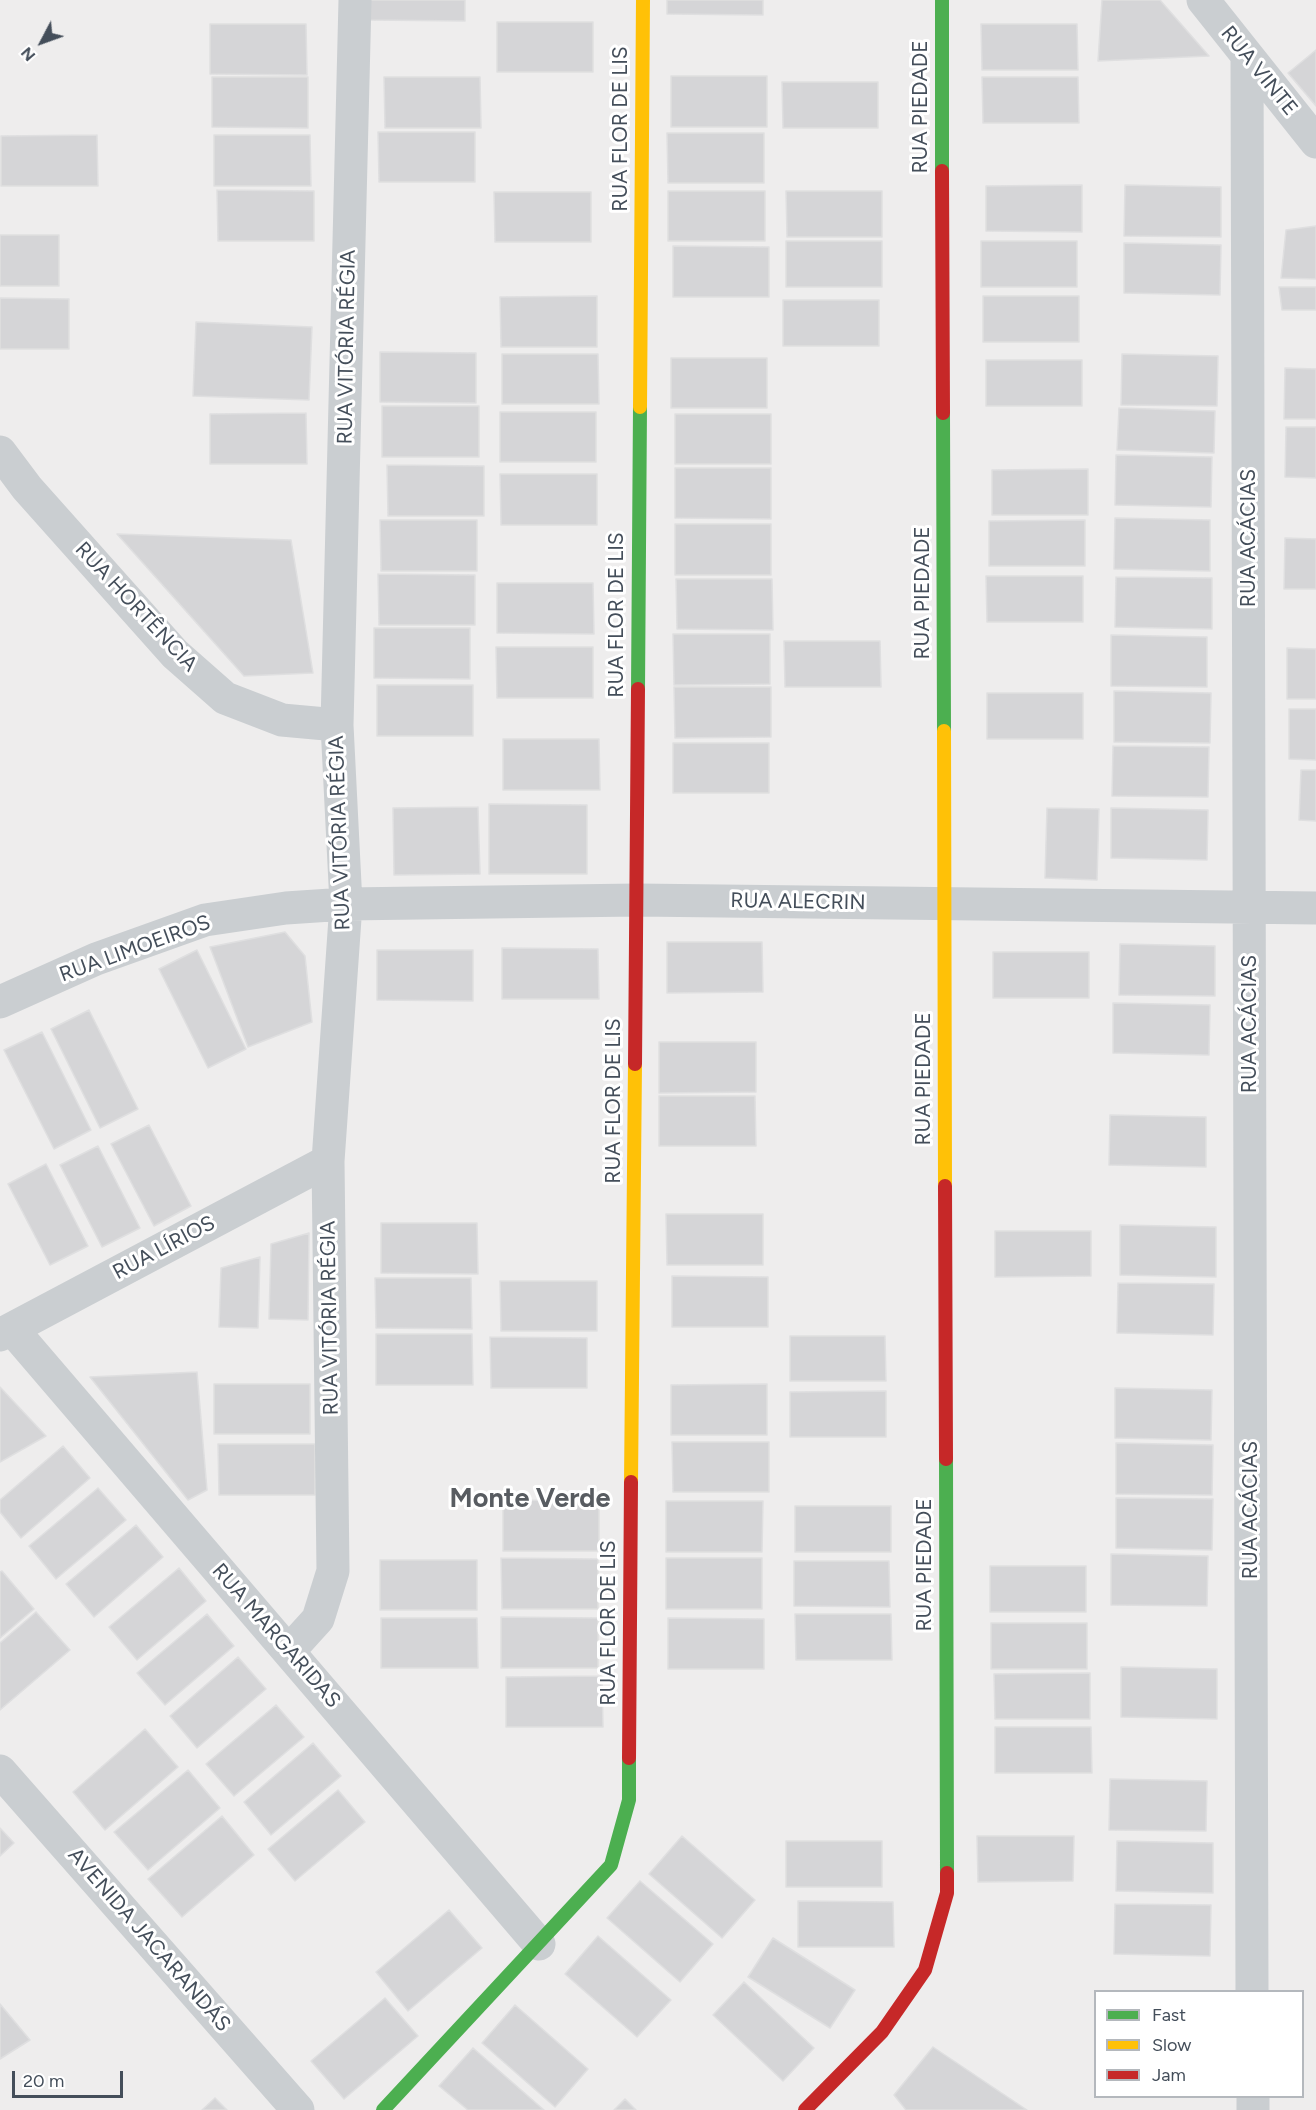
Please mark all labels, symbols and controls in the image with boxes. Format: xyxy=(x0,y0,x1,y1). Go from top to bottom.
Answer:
north arrow xyxy=(12,12,72,72)
street label: RUA VINTE xyxy=(1215,21,1303,121)
street label: RUA PIEDADE xyxy=(908,40,934,174)
text: N xyxy=(17,43,39,65)
street label: RUA FLOR DE LIS xyxy=(608,46,634,212)
street label: RUA VITÓRIA RÉGIA xyxy=(333,249,361,445)
street label: RUA ACÁCIAS xyxy=(1236,469,1262,607)
street label: RUA PIEDADE xyxy=(910,526,936,660)
street label: RUA FLOR DE LIS xyxy=(604,532,630,698)
street label: RUA HORTÊNCIA xyxy=(70,537,202,677)
street label: RUA VITÓRIA RÉGIA xyxy=(324,735,356,931)
street label: RUA ALECRIN xyxy=(730,888,866,916)
street label: RUA LIMOEIROS xyxy=(56,910,214,988)
street label: RUA ACÁCIAS xyxy=(1237,955,1263,1093)
street label: RUA PIEDADE xyxy=(911,1012,937,1146)
street label: RUA FLOR DE LIS xyxy=(601,1018,627,1184)
street label: RUA LÍRIOS xyxy=(109,1211,219,1285)
street label: RUA VITÓRIA RÉGIA xyxy=(316,1220,344,1416)
street label: RUA ACÁCIAS xyxy=(1238,1441,1264,1579)
district label: Monte Verde xyxy=(450,1483,610,1515)
street label: RUA PIEDADE xyxy=(912,1498,938,1632)
street label: RUA FLOR DE LIS xyxy=(596,1540,622,1706)
street label: RUA MARGARIDAS xyxy=(206,1559,346,1713)
street label: AVENIDA JACARANDÁS xyxy=(62,1843,236,2037)
legend xyxy=(1094,1990,1304,2098)
text: Fast xyxy=(1152,2004,1186,2026)
text: Slow xyxy=(1152,2034,1191,2056)
scale bar xyxy=(15,2059,126,2097)
text: Jam xyxy=(1152,2064,1186,2086)
text: 20 m xyxy=(23,2070,64,2092)

